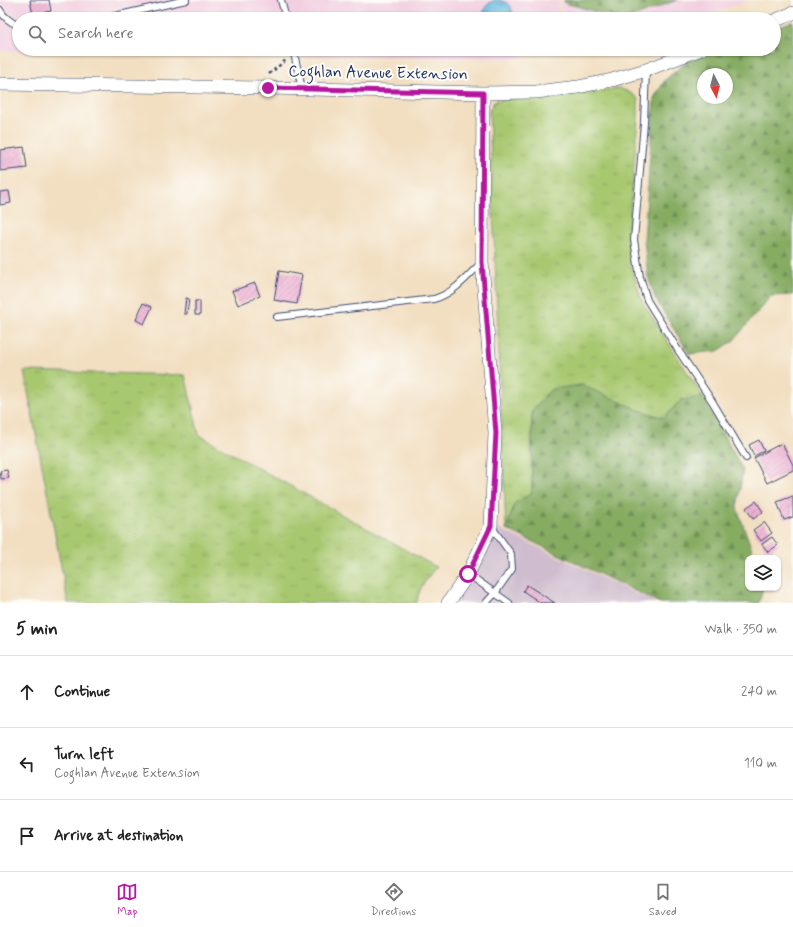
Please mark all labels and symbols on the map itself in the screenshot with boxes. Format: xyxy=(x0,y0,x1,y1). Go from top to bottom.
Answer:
street label: Coghlan Avenue Extension xyxy=(288,61,468,86)
north arrow xyxy=(697,68,733,104)
route end xyxy=(259,79,277,97)
route start xyxy=(459,565,477,583)

